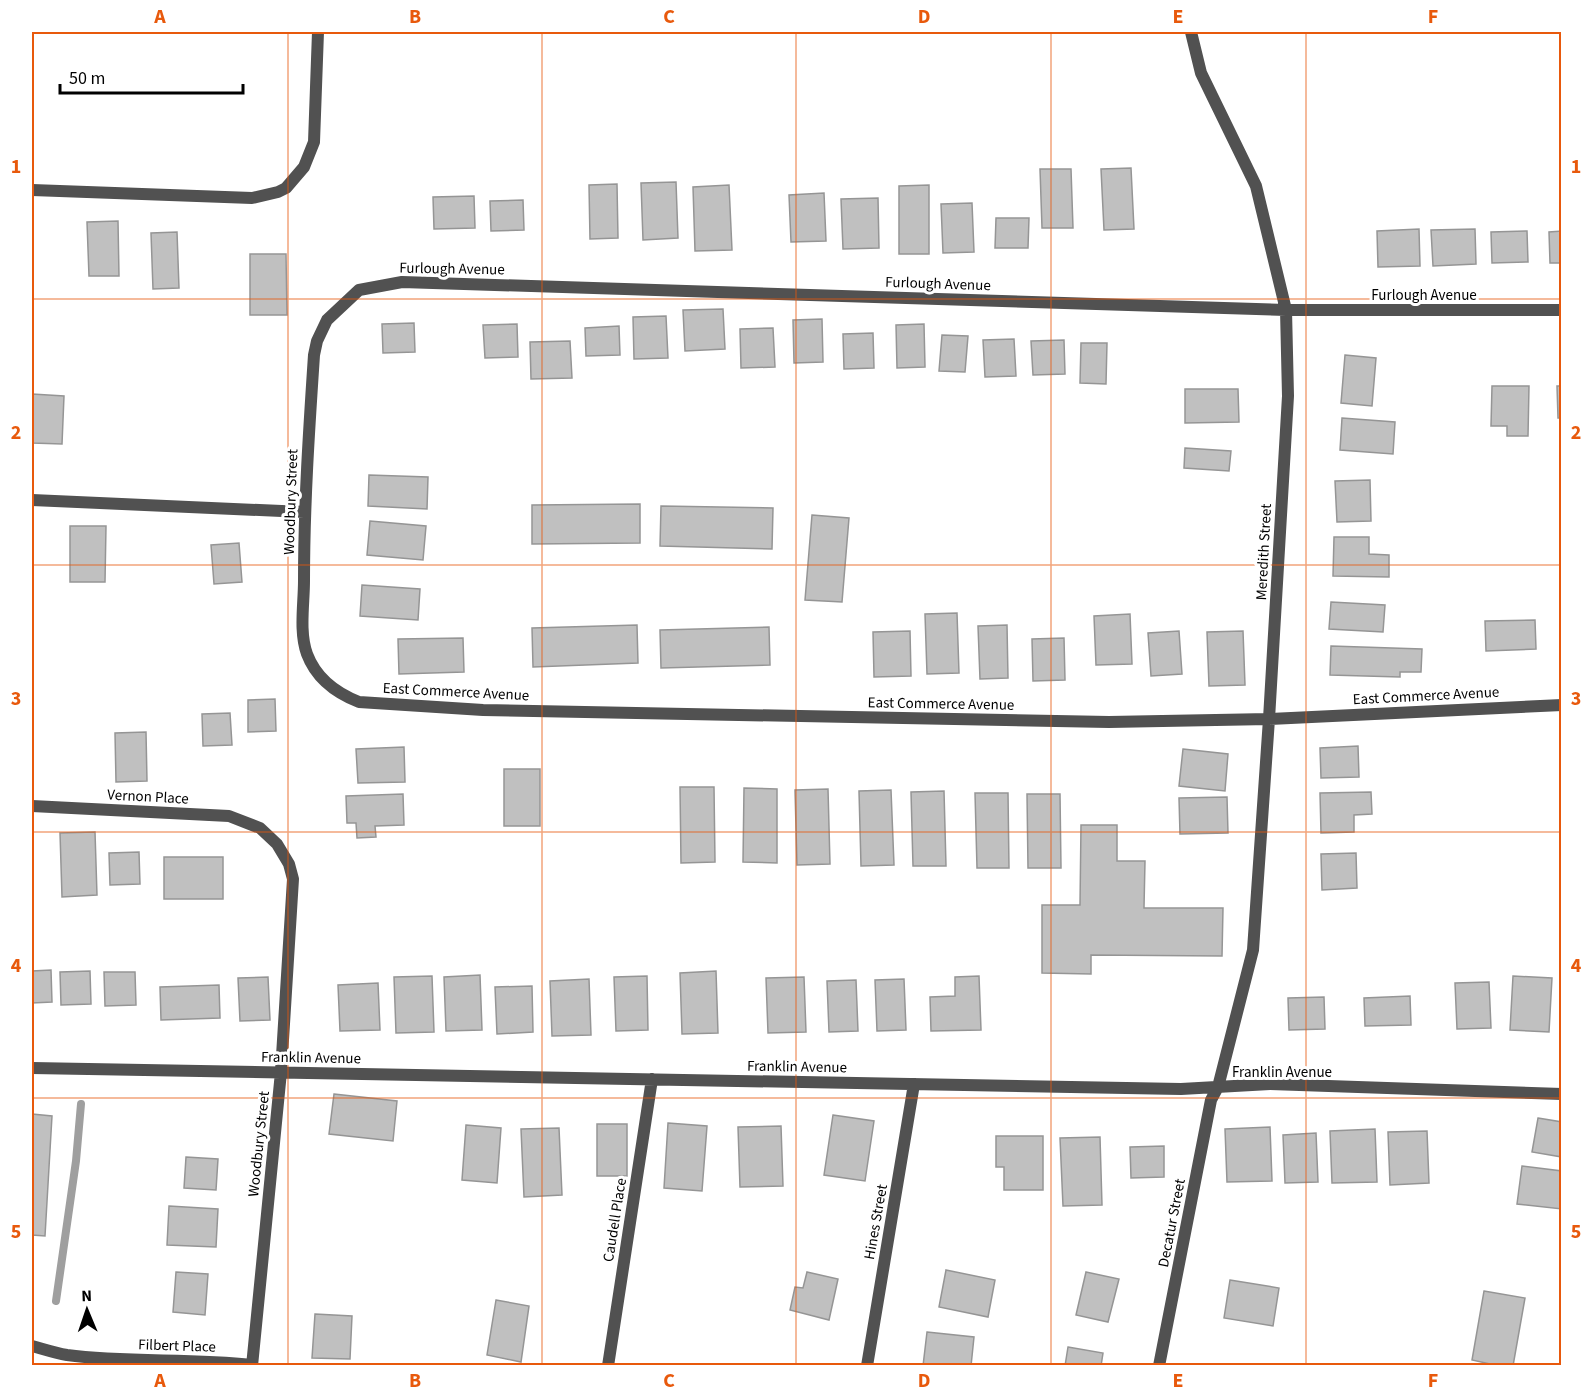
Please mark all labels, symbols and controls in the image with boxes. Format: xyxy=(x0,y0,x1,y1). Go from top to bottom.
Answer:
text: A xyxy=(153,3,166,31)
text: B xyxy=(409,3,421,31)
text: C xyxy=(663,3,675,31)
text: D xyxy=(918,3,930,31)
text: E xyxy=(1173,3,1183,31)
text: F xyxy=(1428,3,1438,31)
scale bar xyxy=(60,57,243,95)
text: 50 m xyxy=(69,66,105,91)
text: 1 xyxy=(11,153,21,181)
text: 1 xyxy=(1571,153,1581,181)
street label: Furlough Avenue xyxy=(399,258,505,280)
street label: Furlough Avenue xyxy=(885,272,991,296)
street label: Furlough Avenue xyxy=(1371,285,1477,306)
text: 2 xyxy=(11,419,21,447)
text: 2 xyxy=(1571,419,1581,447)
street label: Woodbury Street xyxy=(279,449,303,555)
street label: Meredith Street xyxy=(1251,503,1277,601)
street label: East Commerce Avenue xyxy=(382,678,530,706)
street label: East Commerce Avenue xyxy=(1352,682,1500,710)
text: 3 xyxy=(11,685,21,713)
text: 3 xyxy=(1571,685,1581,713)
street label: East Commerce Avenue xyxy=(867,692,1015,716)
street label: Vernon Place xyxy=(107,784,189,810)
text: 4 xyxy=(11,952,22,980)
text: 4 xyxy=(1571,952,1582,980)
street label: Franklin Avenue xyxy=(261,1047,361,1069)
street label: Franklin Avenue xyxy=(747,1056,847,1078)
street label: Franklin Avenue xyxy=(1232,1062,1332,1083)
street label: Woodbury Street xyxy=(243,1090,275,1198)
street label: Caudell Place xyxy=(598,1177,632,1263)
street label: Decatur Street xyxy=(1153,1177,1191,1269)
street label: Hines Street xyxy=(859,1183,893,1261)
text: 5 xyxy=(11,1218,21,1246)
text: 5 xyxy=(1571,1218,1581,1246)
north arrow xyxy=(57,1280,117,1340)
text: N xyxy=(81,1285,92,1307)
street label: Filbert Place xyxy=(138,1334,216,1358)
text: A xyxy=(153,1367,166,1395)
text: B xyxy=(409,1367,421,1395)
text: C xyxy=(663,1367,675,1395)
text: D xyxy=(918,1367,930,1395)
text: E xyxy=(1173,1367,1183,1395)
text: F xyxy=(1428,1367,1438,1395)

